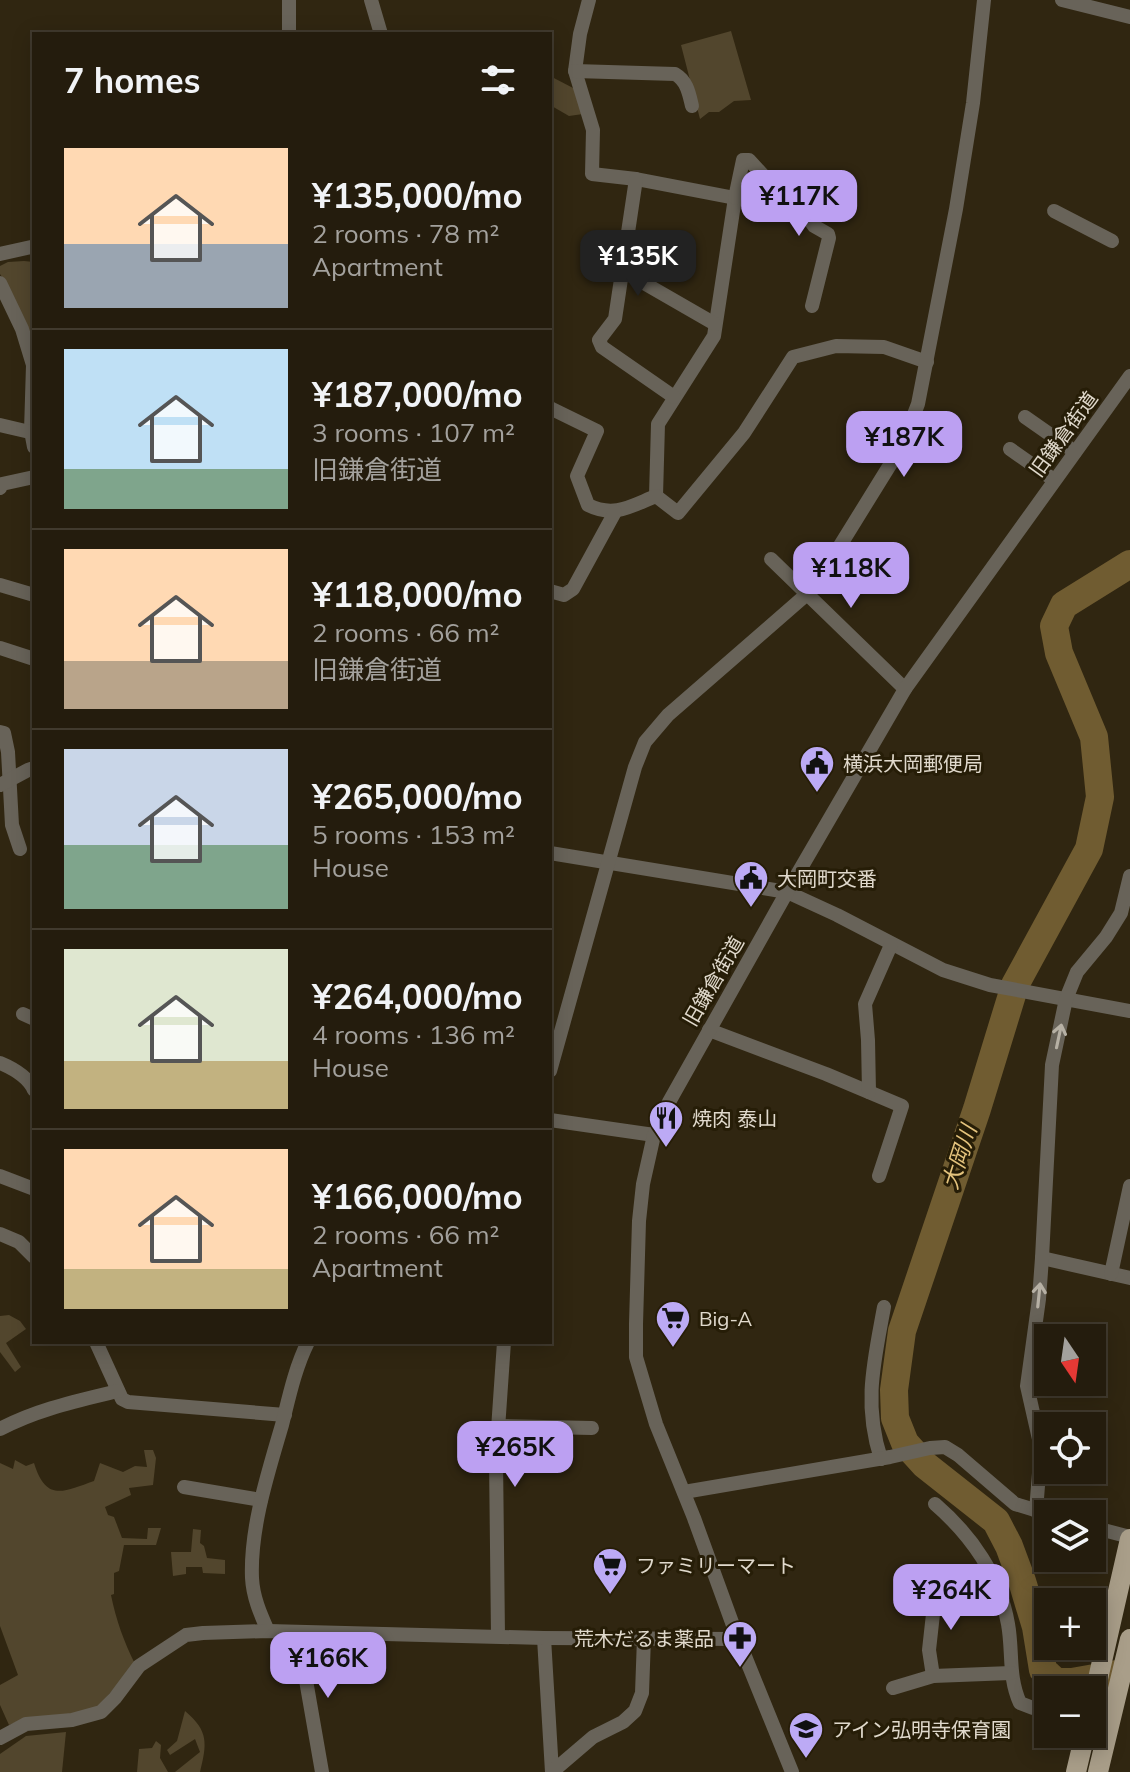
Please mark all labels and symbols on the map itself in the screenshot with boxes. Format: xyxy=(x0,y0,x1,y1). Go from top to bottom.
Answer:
pin: ¥117K xyxy=(743,170,855,238)
pin: ¥135K xyxy=(582,230,694,298)
street label: 旧鎌倉街道 xyxy=(1023,386,1103,482)
pin: ¥187K xyxy=(848,411,960,479)
pin: ¥118K xyxy=(795,542,907,610)
public building icon: 横浜大岡郵便局 xyxy=(798,744,836,794)
place label: 横浜大岡郵便局 xyxy=(843,751,983,776)
public building icon: 大岡町交番 xyxy=(732,859,770,909)
place label: 大岡町交番 xyxy=(777,866,877,891)
street label: 旧鎌倉街道 xyxy=(677,931,749,1031)
one-way arrow xyxy=(1052,1024,1067,1050)
restaurant icon: 焼肉 泰山 xyxy=(647,1099,685,1149)
place label: 焼肉 泰山 xyxy=(692,1106,777,1131)
water label: 大岡川 xyxy=(935,1119,983,1193)
one-way arrow xyxy=(1031,1282,1046,1309)
supermarket icon: Big-A xyxy=(654,1299,692,1349)
place label: Big-A xyxy=(699,1306,753,1331)
north arrow xyxy=(1034,1324,1106,1396)
pin: ¥265K xyxy=(459,1421,571,1489)
supermarket icon: ファミリーマート xyxy=(591,1546,629,1596)
place label: ファミリーマート xyxy=(636,1553,796,1578)
pin: ¥264K xyxy=(895,1564,1007,1632)
pharmacy icon: 荒木だるま薬品 xyxy=(721,1619,759,1669)
place label: 荒木だるま薬品 xyxy=(574,1626,714,1651)
pin: ¥166K xyxy=(272,1632,384,1700)
school or university icon: アイン弘明寺保育園 xyxy=(787,1710,825,1760)
place label: アイン弘明寺保育園 xyxy=(832,1717,1011,1742)

